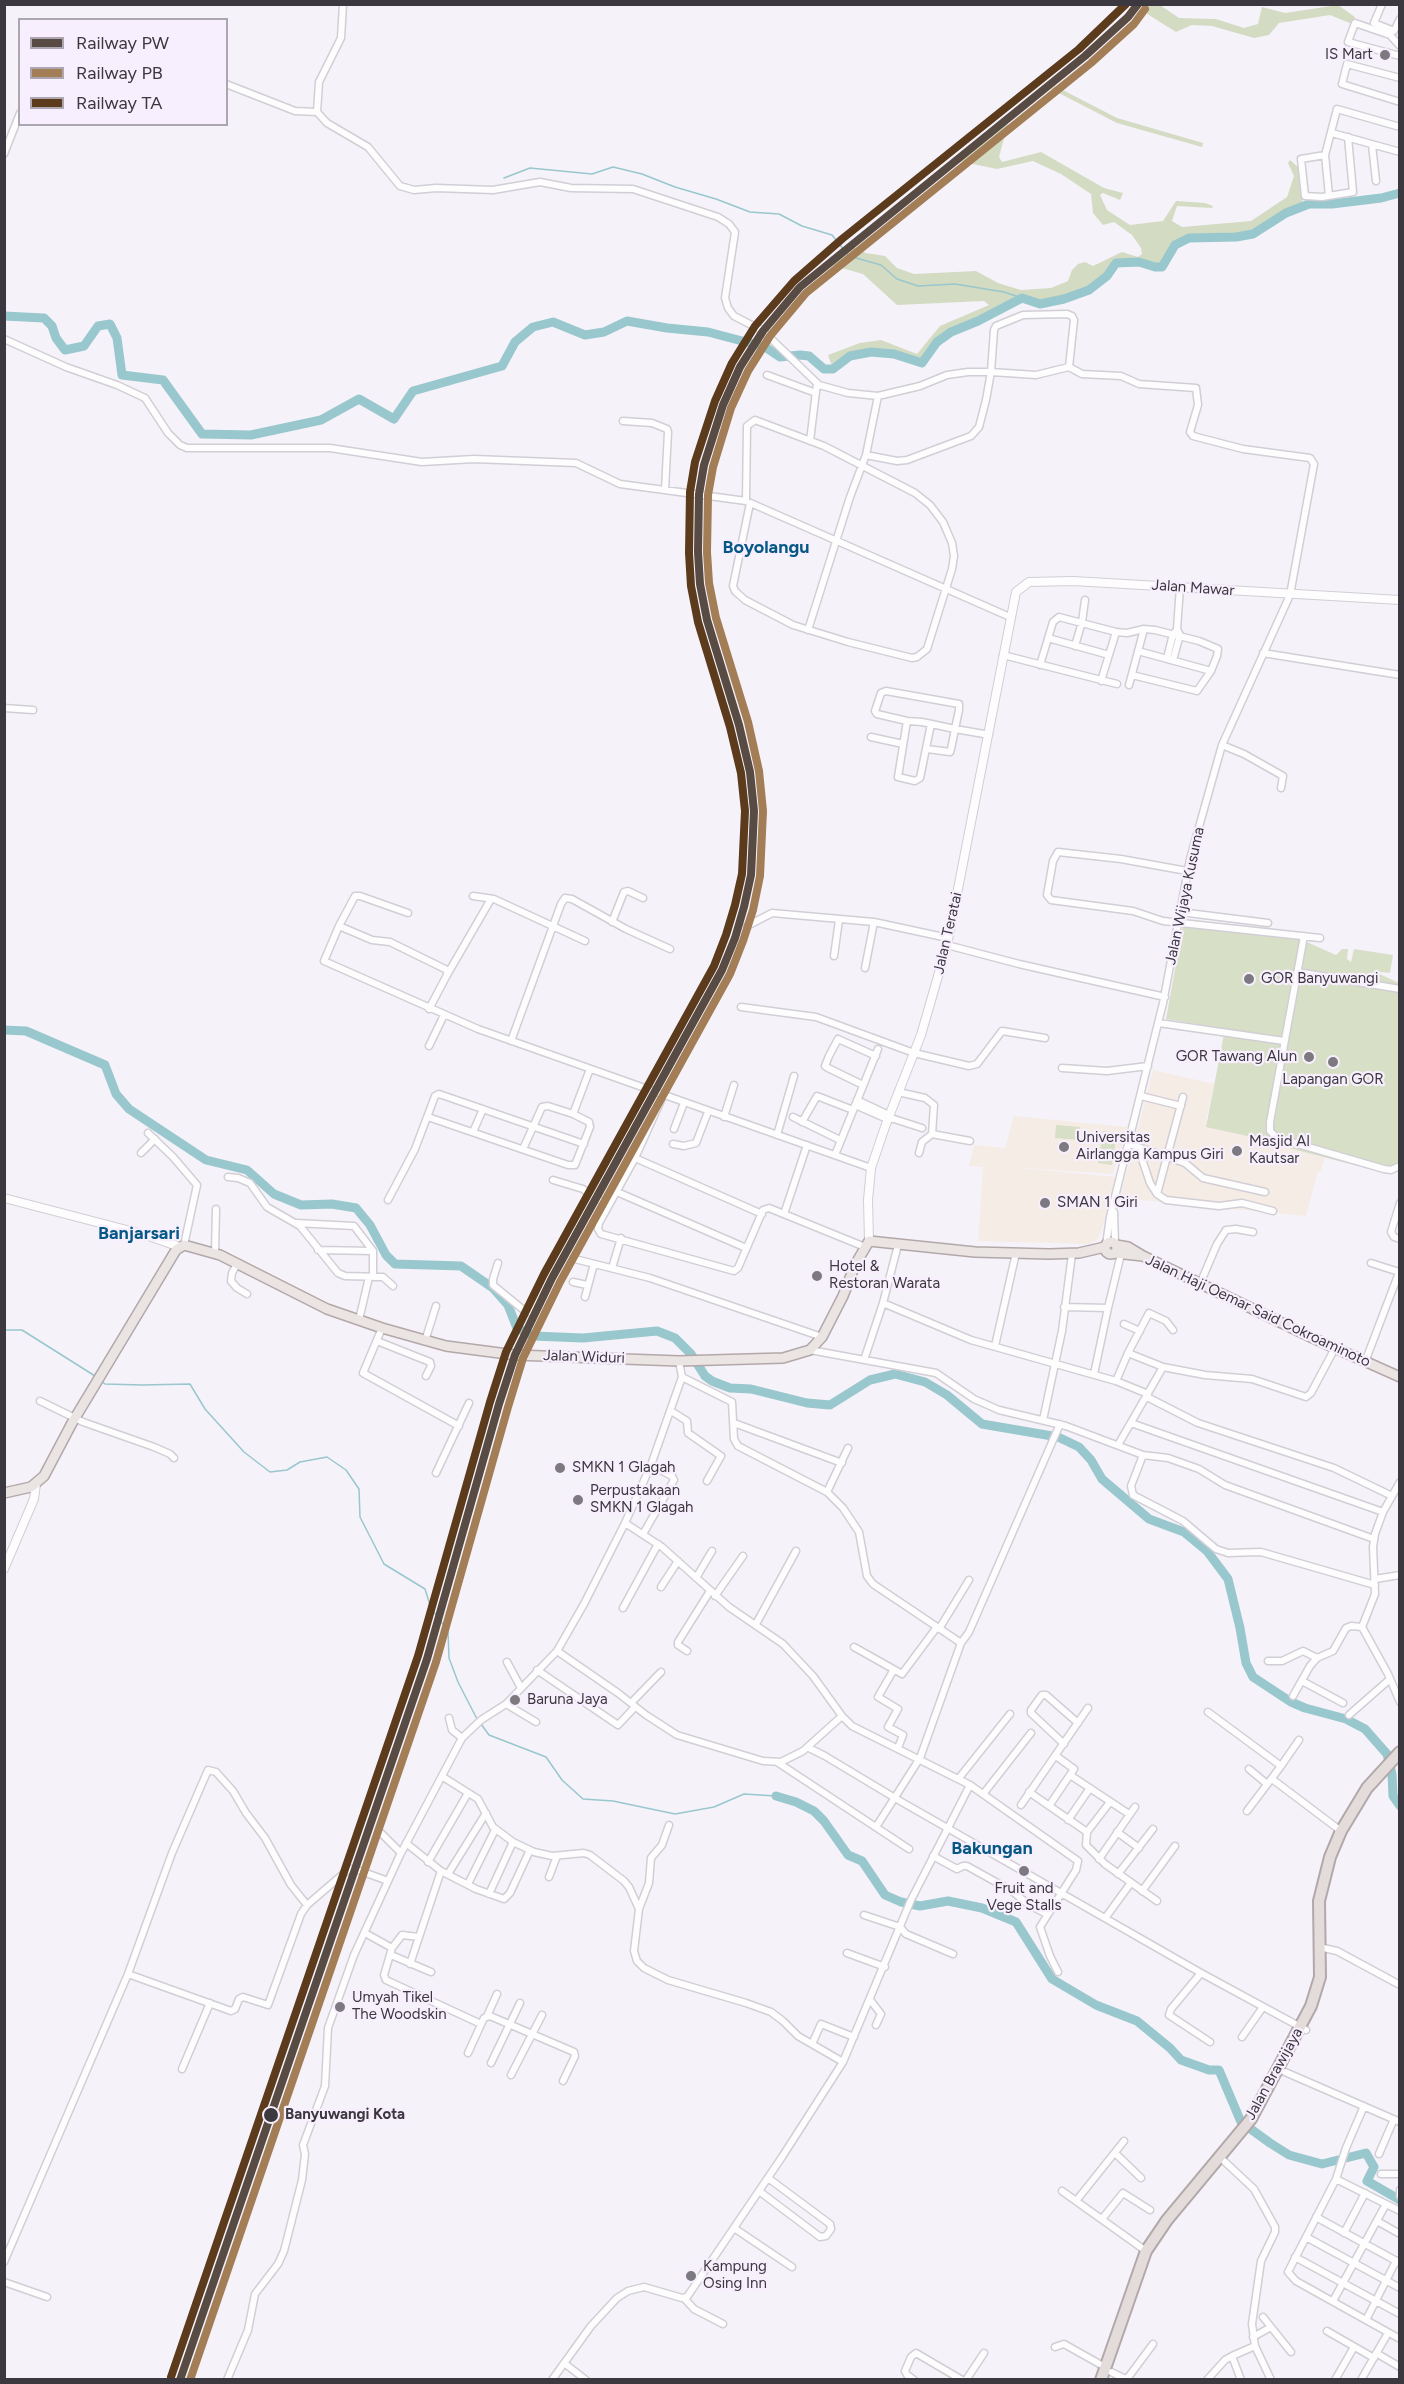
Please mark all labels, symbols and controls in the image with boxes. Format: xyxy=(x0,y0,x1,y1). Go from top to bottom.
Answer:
legend xyxy=(18,18,228,126)
text: Railway PW xyxy=(76,32,169,54)
place label: IS Mart xyxy=(1325,46,1373,64)
marker: IS Mart xyxy=(1378,48,1392,62)
text: Railway PB xyxy=(76,62,163,84)
text: Railway TA xyxy=(76,92,162,114)
district label: Boyolangu xyxy=(723,537,809,559)
street label: Jalan Mawar xyxy=(1151,576,1235,600)
street label: Jalan Wijaya Kusuma xyxy=(1162,826,1208,966)
street label: Jalan Teratai xyxy=(930,890,966,976)
place label: GOR Banyuwangi xyxy=(1261,970,1378,988)
marker: GOR Banyuwangi xyxy=(1242,972,1256,986)
place label: GOR Tawang Alun xyxy=(1176,1048,1297,1066)
marker: GOR Tawang Alun xyxy=(1302,1050,1316,1064)
marker: Lapangan GOR xyxy=(1326,1055,1340,1069)
place label: Lapangan GOR xyxy=(1282,1071,1384,1089)
place label: Universitas Airlangga Kampus Giri xyxy=(1076,1129,1224,1164)
place label: Masjid Al Kautsar xyxy=(1249,1133,1310,1168)
marker: Universitas Airlangga Kampus Giri xyxy=(1057,1140,1071,1154)
marker: Masjid Al Kautsar xyxy=(1230,1144,1244,1158)
place label: SMAN 1 Giri xyxy=(1057,1194,1138,1212)
marker: SMAN 1 Giri xyxy=(1038,1196,1052,1210)
district label: Banjarsari xyxy=(98,1223,180,1245)
street label: Jalan Haji Oemar Said Cokroaminoto xyxy=(1143,1251,1373,1371)
place label: Hotel & Restoran Warata xyxy=(829,1258,940,1293)
marker: Hotel & Restoran Warata xyxy=(810,1269,824,1283)
street label: Jalan Widuri xyxy=(543,1347,625,1367)
place label: SMKN 1 Glagah xyxy=(572,1459,675,1477)
marker: SMKN 1 Glagah xyxy=(553,1461,567,1475)
place label: Perpustakaan SMKN 1 Glagah xyxy=(590,1482,693,1517)
marker: Perpustakaan SMKN 1 Glagah xyxy=(571,1493,585,1507)
place label: Baruna Jaya xyxy=(527,1691,608,1709)
marker: Baruna Jaya xyxy=(508,1693,522,1707)
district label: Bakungan xyxy=(951,1838,1033,1860)
marker: Fruit and Vege Stalls xyxy=(1017,1864,1031,1878)
place label: Fruit and Vege Stalls xyxy=(987,1880,1061,1915)
place label: Umyah Tikel The Woodskin xyxy=(352,1989,447,2024)
marker: Umyah Tikel The Woodskin xyxy=(333,2000,347,2014)
street label: Jalan Brawijaya xyxy=(1241,2025,1307,2123)
marker: Banyuwangi Kota xyxy=(262,2106,280,2124)
place label: Banyuwangi Kota xyxy=(285,2106,405,2124)
place label: Kampung Osing Inn xyxy=(703,2258,767,2293)
marker: Kampung Osing Inn xyxy=(684,2269,698,2283)

